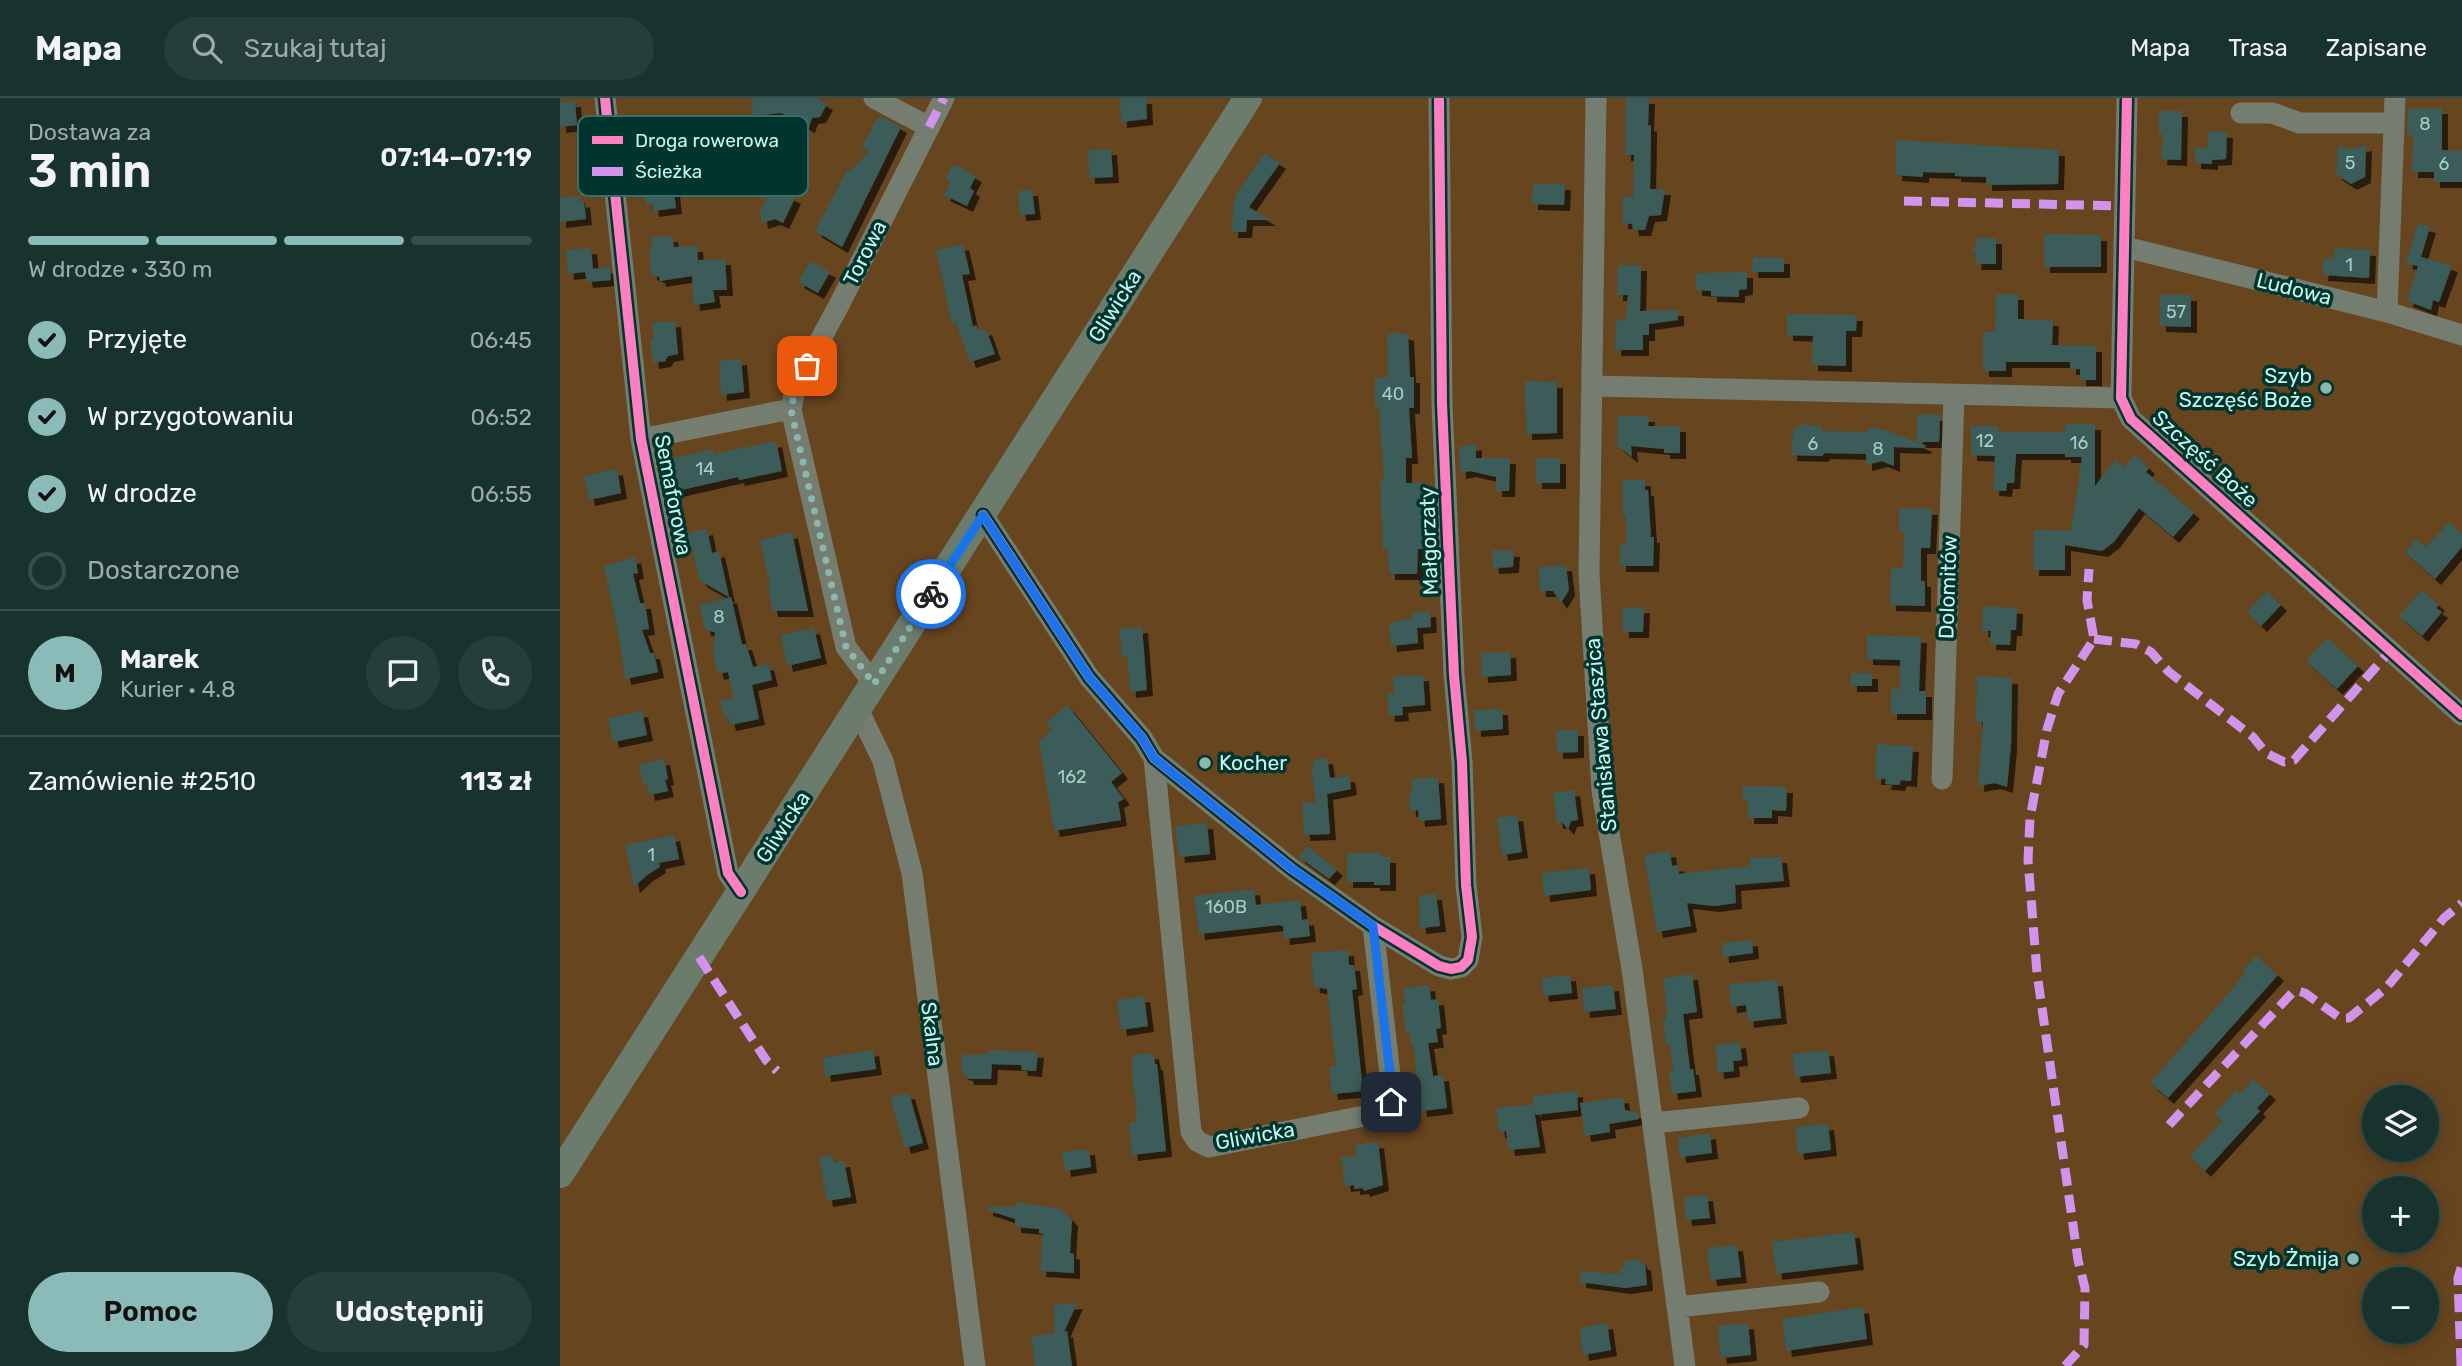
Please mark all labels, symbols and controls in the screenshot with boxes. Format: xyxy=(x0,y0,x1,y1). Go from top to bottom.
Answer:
search box xyxy=(164,17,654,80)
text: Mapa xyxy=(35,29,122,68)
icon: search xyxy=(188,29,226,67)
text: Szukaj tutaj xyxy=(244,33,387,64)
text: Mapa xyxy=(2130,34,2190,62)
text: Trasa xyxy=(2228,34,2288,62)
text: Zapisane xyxy=(2326,34,2427,62)
house number: 8 xyxy=(2419,113,2431,135)
legend xyxy=(578,116,808,196)
text: Dostawa za xyxy=(28,118,151,146)
text: Droga rowerowa xyxy=(635,129,779,152)
text: 07:14–07:19 xyxy=(380,142,532,173)
text: 3 min xyxy=(28,144,151,199)
house number: 5 xyxy=(2345,152,2355,174)
house number: 6 xyxy=(2439,153,2450,175)
text: Ścieżka xyxy=(635,160,702,183)
street label: Torowa xyxy=(838,216,892,290)
house number: 1 xyxy=(2345,254,2353,276)
text: W drodze · 330 m xyxy=(28,255,212,283)
street label: Gliwicka xyxy=(1083,265,1146,346)
street label: Ludowa xyxy=(2254,267,2334,310)
house number: 57 xyxy=(2166,301,2186,323)
icon: check xyxy=(28,321,66,359)
text: Przyjęte xyxy=(87,324,187,355)
text: 06:45 xyxy=(470,326,532,354)
pin xyxy=(777,336,837,396)
icon: bag xyxy=(788,347,826,385)
place label: Szyb Szczęść Boże xyxy=(2179,363,2312,412)
marker: Szyb Szczęść Boże xyxy=(2318,380,2334,396)
house number: 40 xyxy=(1382,383,1404,405)
icon: check xyxy=(28,398,66,436)
text: W przygotowaniu xyxy=(87,401,294,432)
text: 06:52 xyxy=(470,403,532,431)
street label: Szczęść Boże xyxy=(2147,405,2263,513)
house number: 12 xyxy=(1976,430,1994,452)
street label: Semaforowa xyxy=(650,432,697,557)
house number: 16 xyxy=(2070,432,2088,454)
house number: 6 xyxy=(1808,433,1819,455)
house number: 8 xyxy=(1872,438,1884,460)
house number: 14 xyxy=(696,458,714,480)
icon: check xyxy=(28,475,66,513)
text: W drodze xyxy=(87,478,197,509)
text: 06:55 xyxy=(470,480,532,508)
street label: Małgorzaty xyxy=(1414,486,1443,596)
street label: Dolomitów xyxy=(1933,534,1962,640)
text: Dostarczone xyxy=(87,555,240,586)
courier xyxy=(896,559,966,629)
icon: bike xyxy=(912,575,950,613)
house number: 8 xyxy=(713,606,725,628)
button: chat xyxy=(366,636,440,710)
button: phone xyxy=(458,636,532,710)
street label: Stanisława Staszica xyxy=(1580,637,1621,833)
text: Marek xyxy=(120,644,199,675)
text: M xyxy=(54,658,76,689)
text: Kurier · 4.8 xyxy=(120,675,236,703)
place label: Kocher xyxy=(1219,750,1287,775)
marker: Kocher xyxy=(1197,755,1213,771)
text: Zamówienie #2510 xyxy=(28,766,256,797)
text: 113 zł xyxy=(460,766,532,797)
house number: 162 xyxy=(1057,766,1087,788)
street label: Gliwicka xyxy=(750,786,815,867)
house number: 1 xyxy=(647,844,655,866)
house number: 160B xyxy=(1205,896,1247,918)
street label: Skalna xyxy=(916,1000,949,1068)
pin xyxy=(1361,1072,1421,1132)
icon: home xyxy=(1372,1083,1410,1121)
map controls xyxy=(2362,1085,2439,1344)
button: layers xyxy=(2362,1085,2439,1162)
street label: Gliwicka xyxy=(1213,1116,1297,1155)
button: + xyxy=(2362,1176,2439,1253)
place label: Szyb Żmija xyxy=(2233,1246,2339,1271)
marker: Szyb Żmija xyxy=(2345,1251,2361,1267)
button: − xyxy=(2362,1267,2439,1344)
button: Pomoc xyxy=(28,1272,273,1352)
button: Udostępnij xyxy=(287,1272,532,1352)

